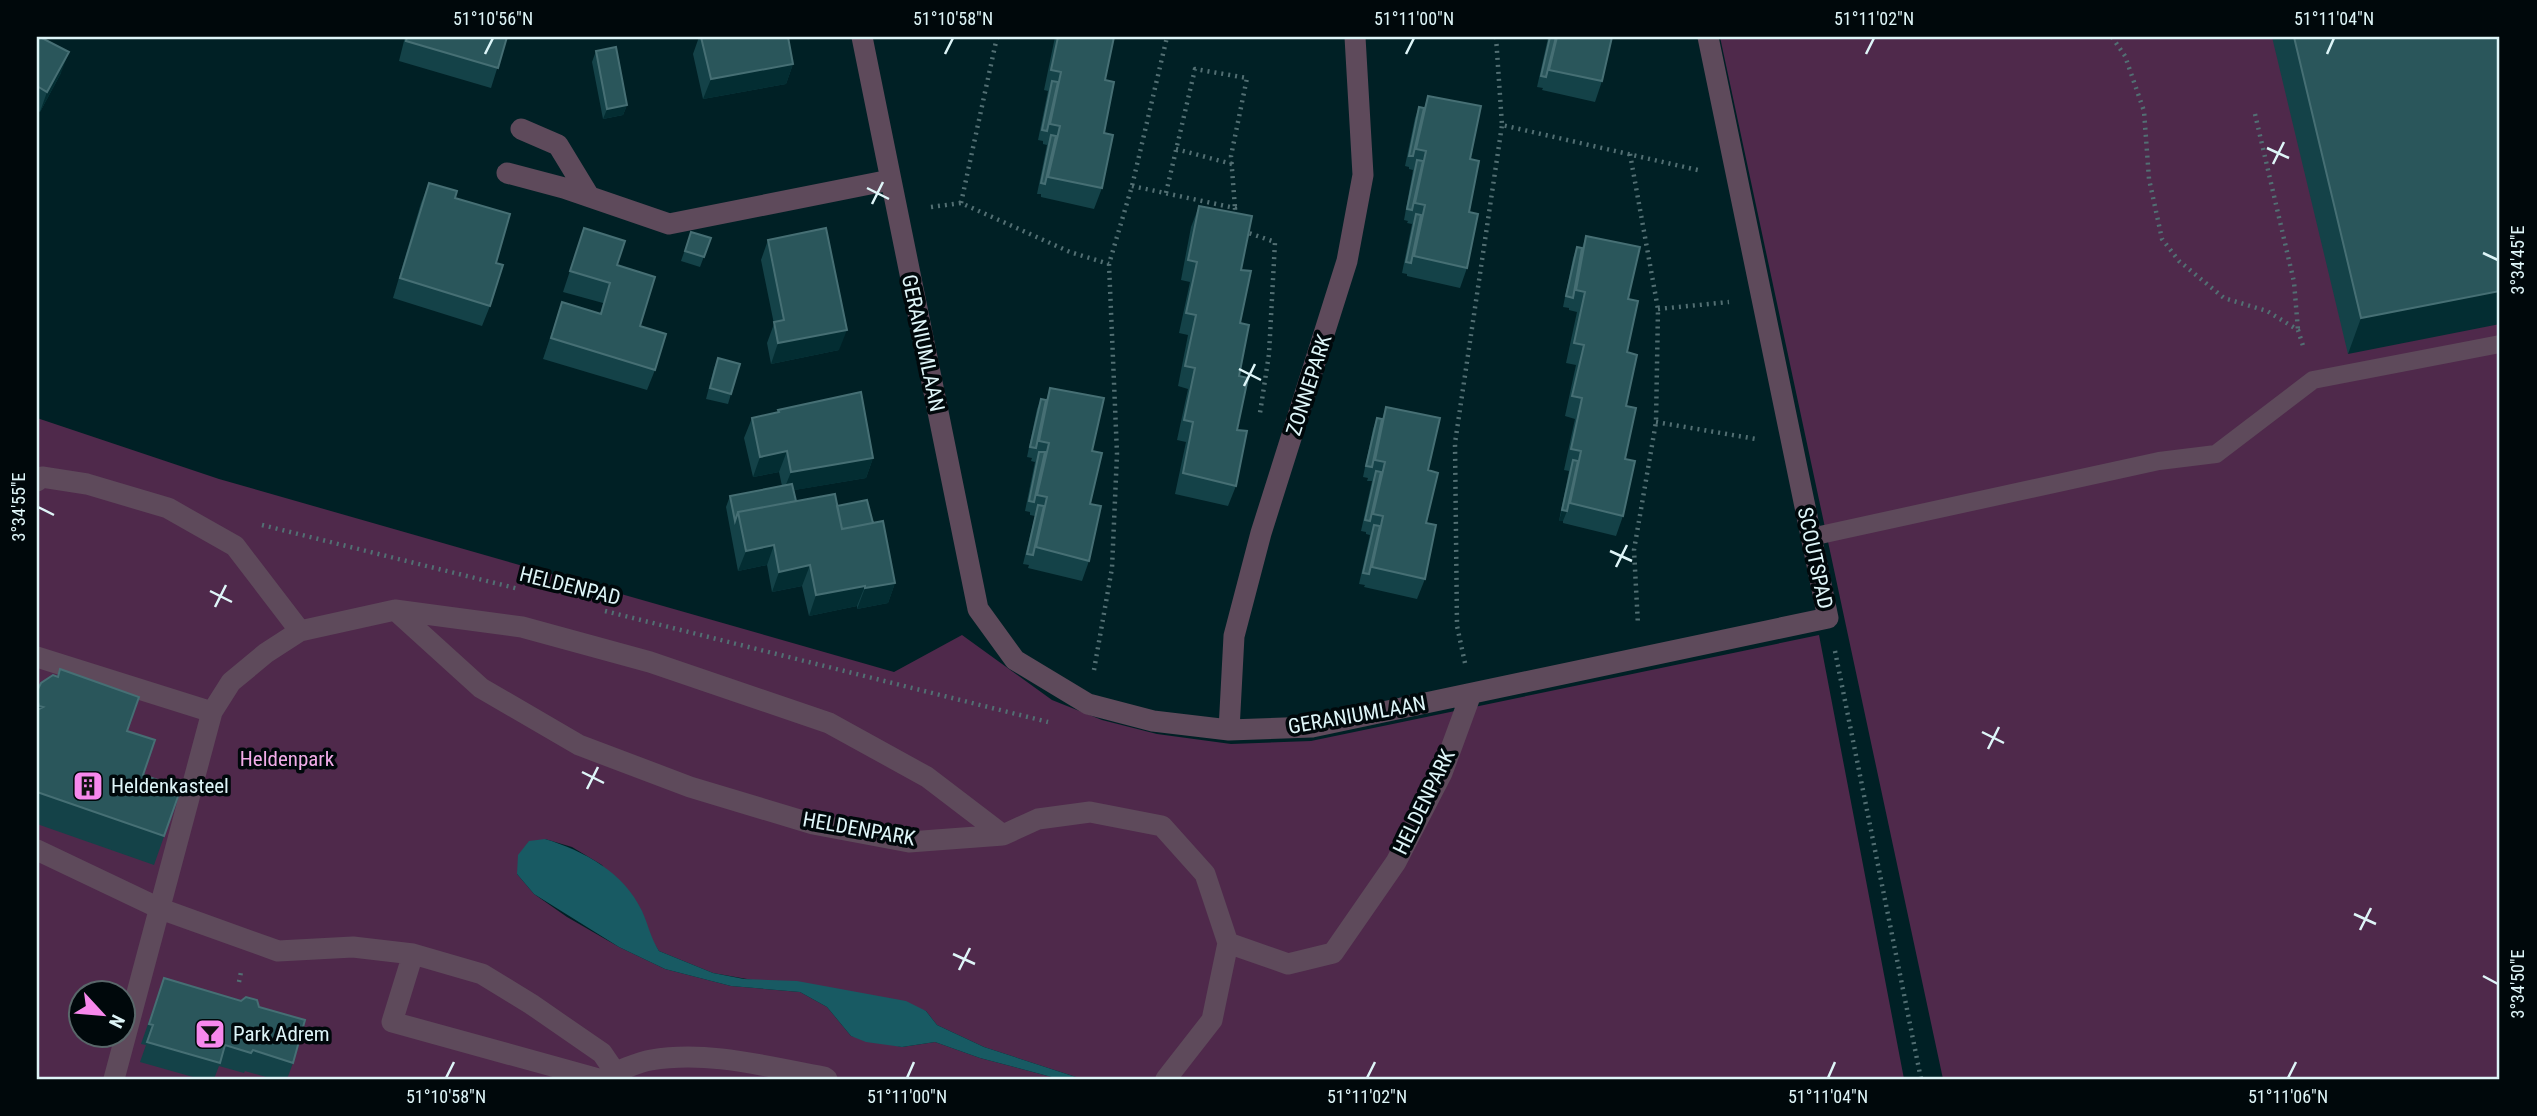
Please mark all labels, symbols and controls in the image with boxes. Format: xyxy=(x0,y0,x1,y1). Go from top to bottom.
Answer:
text: 51°10'56"N xyxy=(453,8,533,29)
text: 51°10'58"N xyxy=(913,8,993,29)
text: 51°11'00"N xyxy=(1374,8,1454,29)
text: 51°11'02"N xyxy=(1834,8,1914,29)
text: 51°11'04"N xyxy=(2294,8,2374,29)
text: 3°34'45"E xyxy=(2507,225,2528,295)
street label: GERANIUMLAAN xyxy=(897,272,949,414)
street label: ZONNEPARK xyxy=(1281,331,1337,439)
text: 3°34'55"E xyxy=(8,472,29,542)
street label: SCOUTSPAD xyxy=(1793,505,1837,611)
street label: HELDENPAD xyxy=(517,562,623,610)
street label: GERANIUMLAAN xyxy=(1286,691,1428,739)
street label: HELDENPARK xyxy=(1388,745,1460,858)
park label: Heldenpark xyxy=(240,747,335,771)
building icon: Heldenkasteel xyxy=(71,769,105,803)
place label: Heldenkasteel xyxy=(111,774,229,798)
street label: HELDENPARK xyxy=(801,807,918,851)
text: 3°34'50"E xyxy=(2507,949,2528,1019)
north arrow xyxy=(66,979,136,1050)
text: N xyxy=(104,1011,130,1032)
bar icon: Park Adrem xyxy=(193,1017,227,1051)
place label: Park Adrem xyxy=(233,1022,330,1046)
text: 51°10'58"N xyxy=(406,1086,486,1107)
text: 51°11'00"N xyxy=(867,1086,947,1107)
text: 51°11'02"N xyxy=(1327,1086,1407,1107)
text: 51°11'04"N xyxy=(1788,1086,1868,1107)
text: 51°11'06"N xyxy=(2248,1086,2328,1107)

